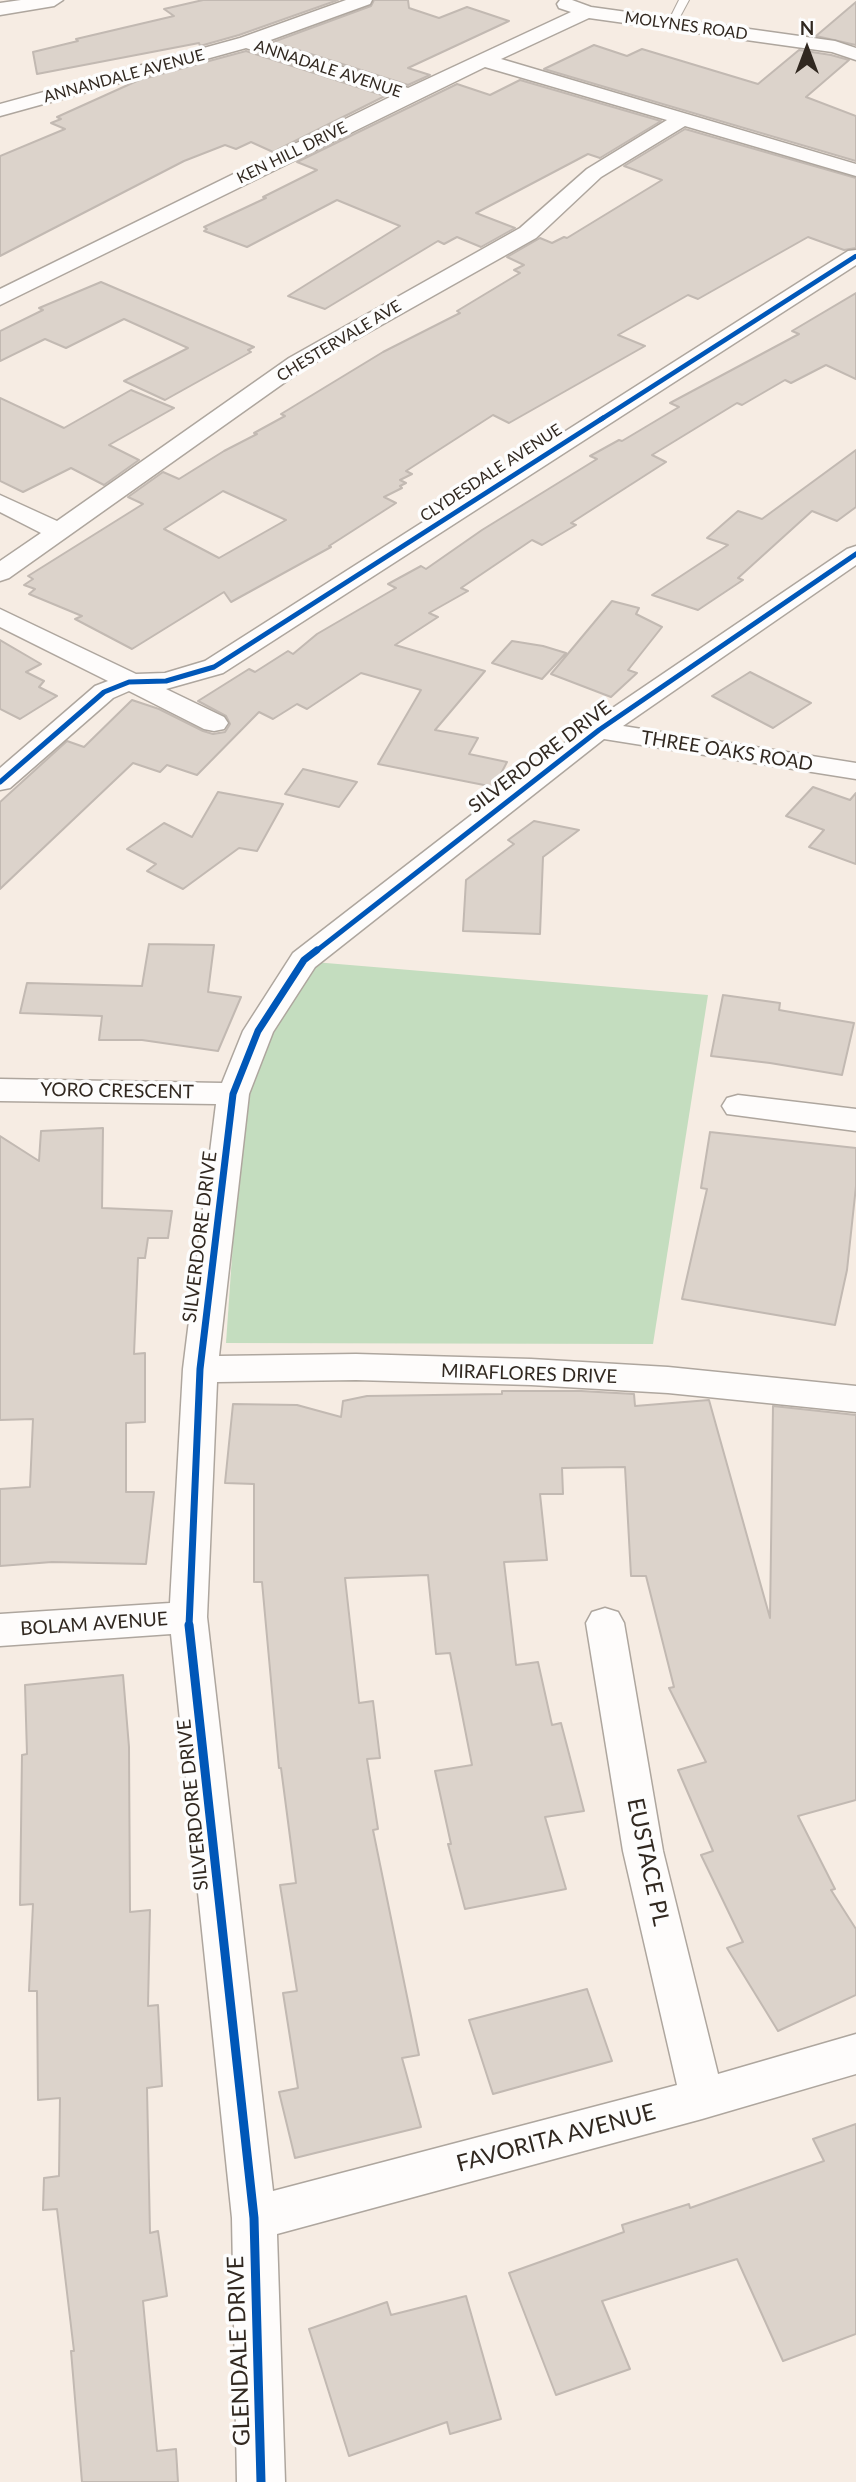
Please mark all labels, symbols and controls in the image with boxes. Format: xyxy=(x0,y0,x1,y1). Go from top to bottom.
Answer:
street label: MOLYNES ROAD xyxy=(623,8,749,44)
north arrow xyxy=(772,14,842,84)
text: N xyxy=(800,16,814,39)
street label: ANNADALE AVENUE xyxy=(252,36,404,102)
street label: ANNANDALE AVENUE xyxy=(41,45,207,107)
street label: KEN HILL DRIVE xyxy=(234,118,350,188)
street label: CHESTERVALE AVE xyxy=(273,296,405,386)
street label: CLYDESDALE AVENUE xyxy=(417,420,565,526)
street label: SILVERDORE DRIVE xyxy=(464,696,616,818)
street label: THREE OAKS ROAD xyxy=(639,726,815,776)
street label: YORO CRESCENT xyxy=(40,1078,194,1104)
street label: SILVERDORE DRIVE xyxy=(178,1150,222,1324)
street label: MIRAFLORES DRIVE xyxy=(440,1360,618,1388)
street label: BOLAM AVENUE xyxy=(20,1607,168,1641)
street label: SILVERDORE DRIVE xyxy=(173,1718,213,1892)
street label: EUSTACE PL xyxy=(621,1796,675,1928)
street label: FAVORITA AVENUE xyxy=(454,2098,658,2178)
street label: GLENDALE DRIVE xyxy=(222,2255,256,2447)

